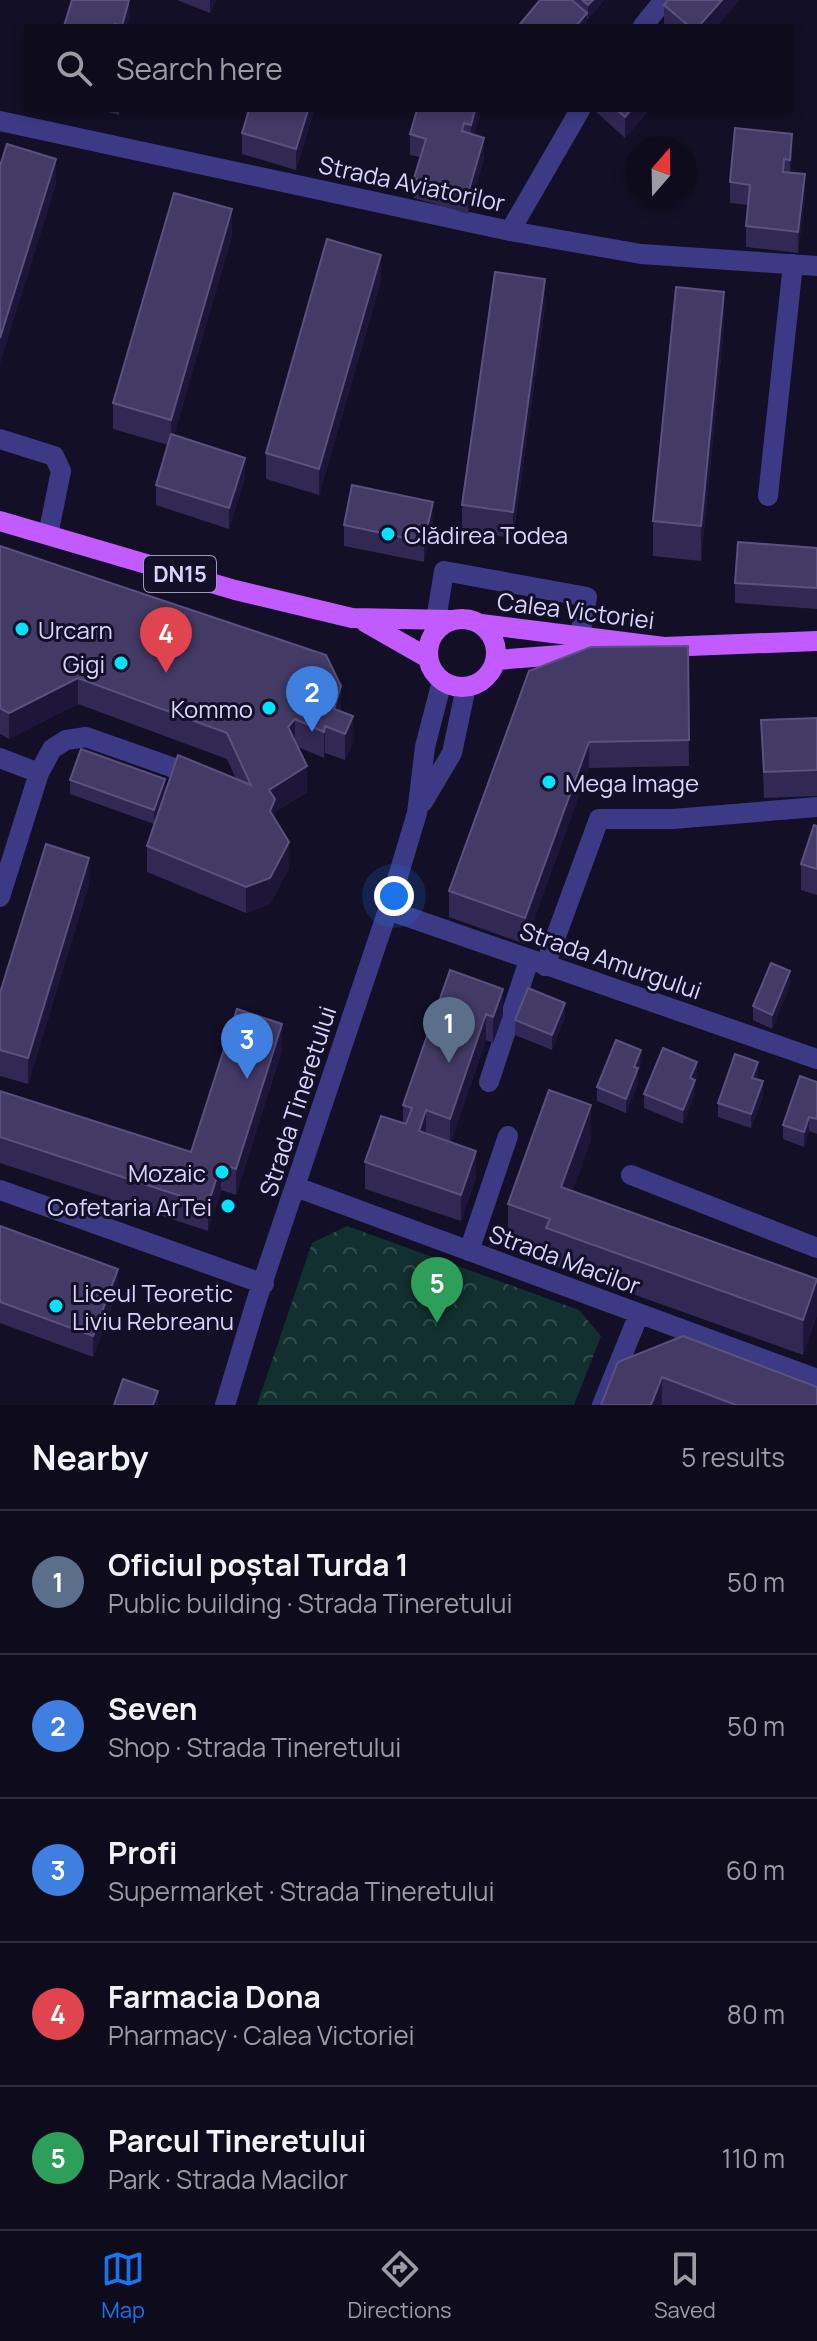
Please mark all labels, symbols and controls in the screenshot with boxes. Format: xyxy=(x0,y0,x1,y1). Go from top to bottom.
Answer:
search box xyxy=(24,24,793,112)
icon: search xyxy=(52,46,96,90)
text: Search here xyxy=(116,48,283,89)
north arrow xyxy=(625,136,697,208)
street label: Strada Aviatorilor xyxy=(316,147,509,219)
place label: Clădirea Todea xyxy=(404,518,568,551)
marker: Clădirea Todea xyxy=(379,525,397,543)
road number: DN15 xyxy=(144,556,216,592)
street label: Calea Victoriei xyxy=(496,584,656,636)
pin: 4 xyxy=(140,607,192,673)
place label: Urcarn xyxy=(38,613,113,646)
marker: Urcarn xyxy=(13,620,31,638)
place label: Gigi xyxy=(63,647,105,680)
marker: Gigi xyxy=(112,654,130,672)
pin: 2 xyxy=(286,666,338,732)
place label: Kommo xyxy=(171,692,253,725)
marker: Kommo xyxy=(260,699,278,717)
place label: Mega Image xyxy=(565,766,699,799)
marker: Mega Image xyxy=(540,773,558,791)
your location xyxy=(374,876,414,916)
street label: Strada Amurgului xyxy=(516,913,706,1007)
pin: 1 xyxy=(423,997,475,1063)
street label: Strada Tineretului xyxy=(251,1002,343,1200)
pin: 3 xyxy=(221,1013,273,1079)
place label: Mozaic xyxy=(128,1156,206,1189)
marker: Mozaic xyxy=(213,1163,231,1181)
place label: Cofetaria ArTei xyxy=(47,1190,212,1223)
marker: Cofetaria ArTei xyxy=(219,1197,237,1215)
street label: Strada Macilor xyxy=(485,1216,646,1302)
pin: 5 xyxy=(411,1257,463,1323)
place label: Liceul Teoretic Liviu Rebreanu xyxy=(72,1276,234,1337)
marker: Liceul Teoretic Liviu Rebreanu xyxy=(47,1297,65,1315)
text: Nearby xyxy=(32,1434,148,1480)
text: 5 results xyxy=(681,1439,785,1475)
text: Oficiul poștal Turda 1 xyxy=(108,1544,409,1585)
text: 1 xyxy=(52,1564,64,1600)
text: 50 m xyxy=(727,1564,785,1600)
text: Public building · Strada Tineretului xyxy=(108,1585,513,1621)
text: Seven xyxy=(108,1688,198,1729)
text: 2 xyxy=(50,1708,66,1744)
text: 50 m xyxy=(727,1708,785,1744)
text: Shop · Strada Tineretului xyxy=(108,1729,401,1765)
text: Profi xyxy=(108,1832,178,1873)
text: 3 xyxy=(50,1852,66,1888)
text: 60 m xyxy=(726,1852,785,1888)
text: Supermarket · Strada Tineretului xyxy=(108,1873,495,1909)
text: Farmacia Dona xyxy=(108,1976,321,2017)
text: 4 xyxy=(50,1996,66,2032)
text: 80 m xyxy=(727,1996,785,2032)
text: Pharmacy · Calea Victoriei xyxy=(108,2017,415,2053)
text: Parcul Tineretului xyxy=(108,2120,366,2161)
text: 5 xyxy=(50,2140,66,2176)
text: 110 m xyxy=(722,2140,785,2176)
text: Park · Strada Macilor xyxy=(108,2161,348,2197)
tab: Map xyxy=(101,2247,145,2325)
tab: Directions xyxy=(347,2247,452,2325)
tab: Saved xyxy=(654,2247,716,2325)

